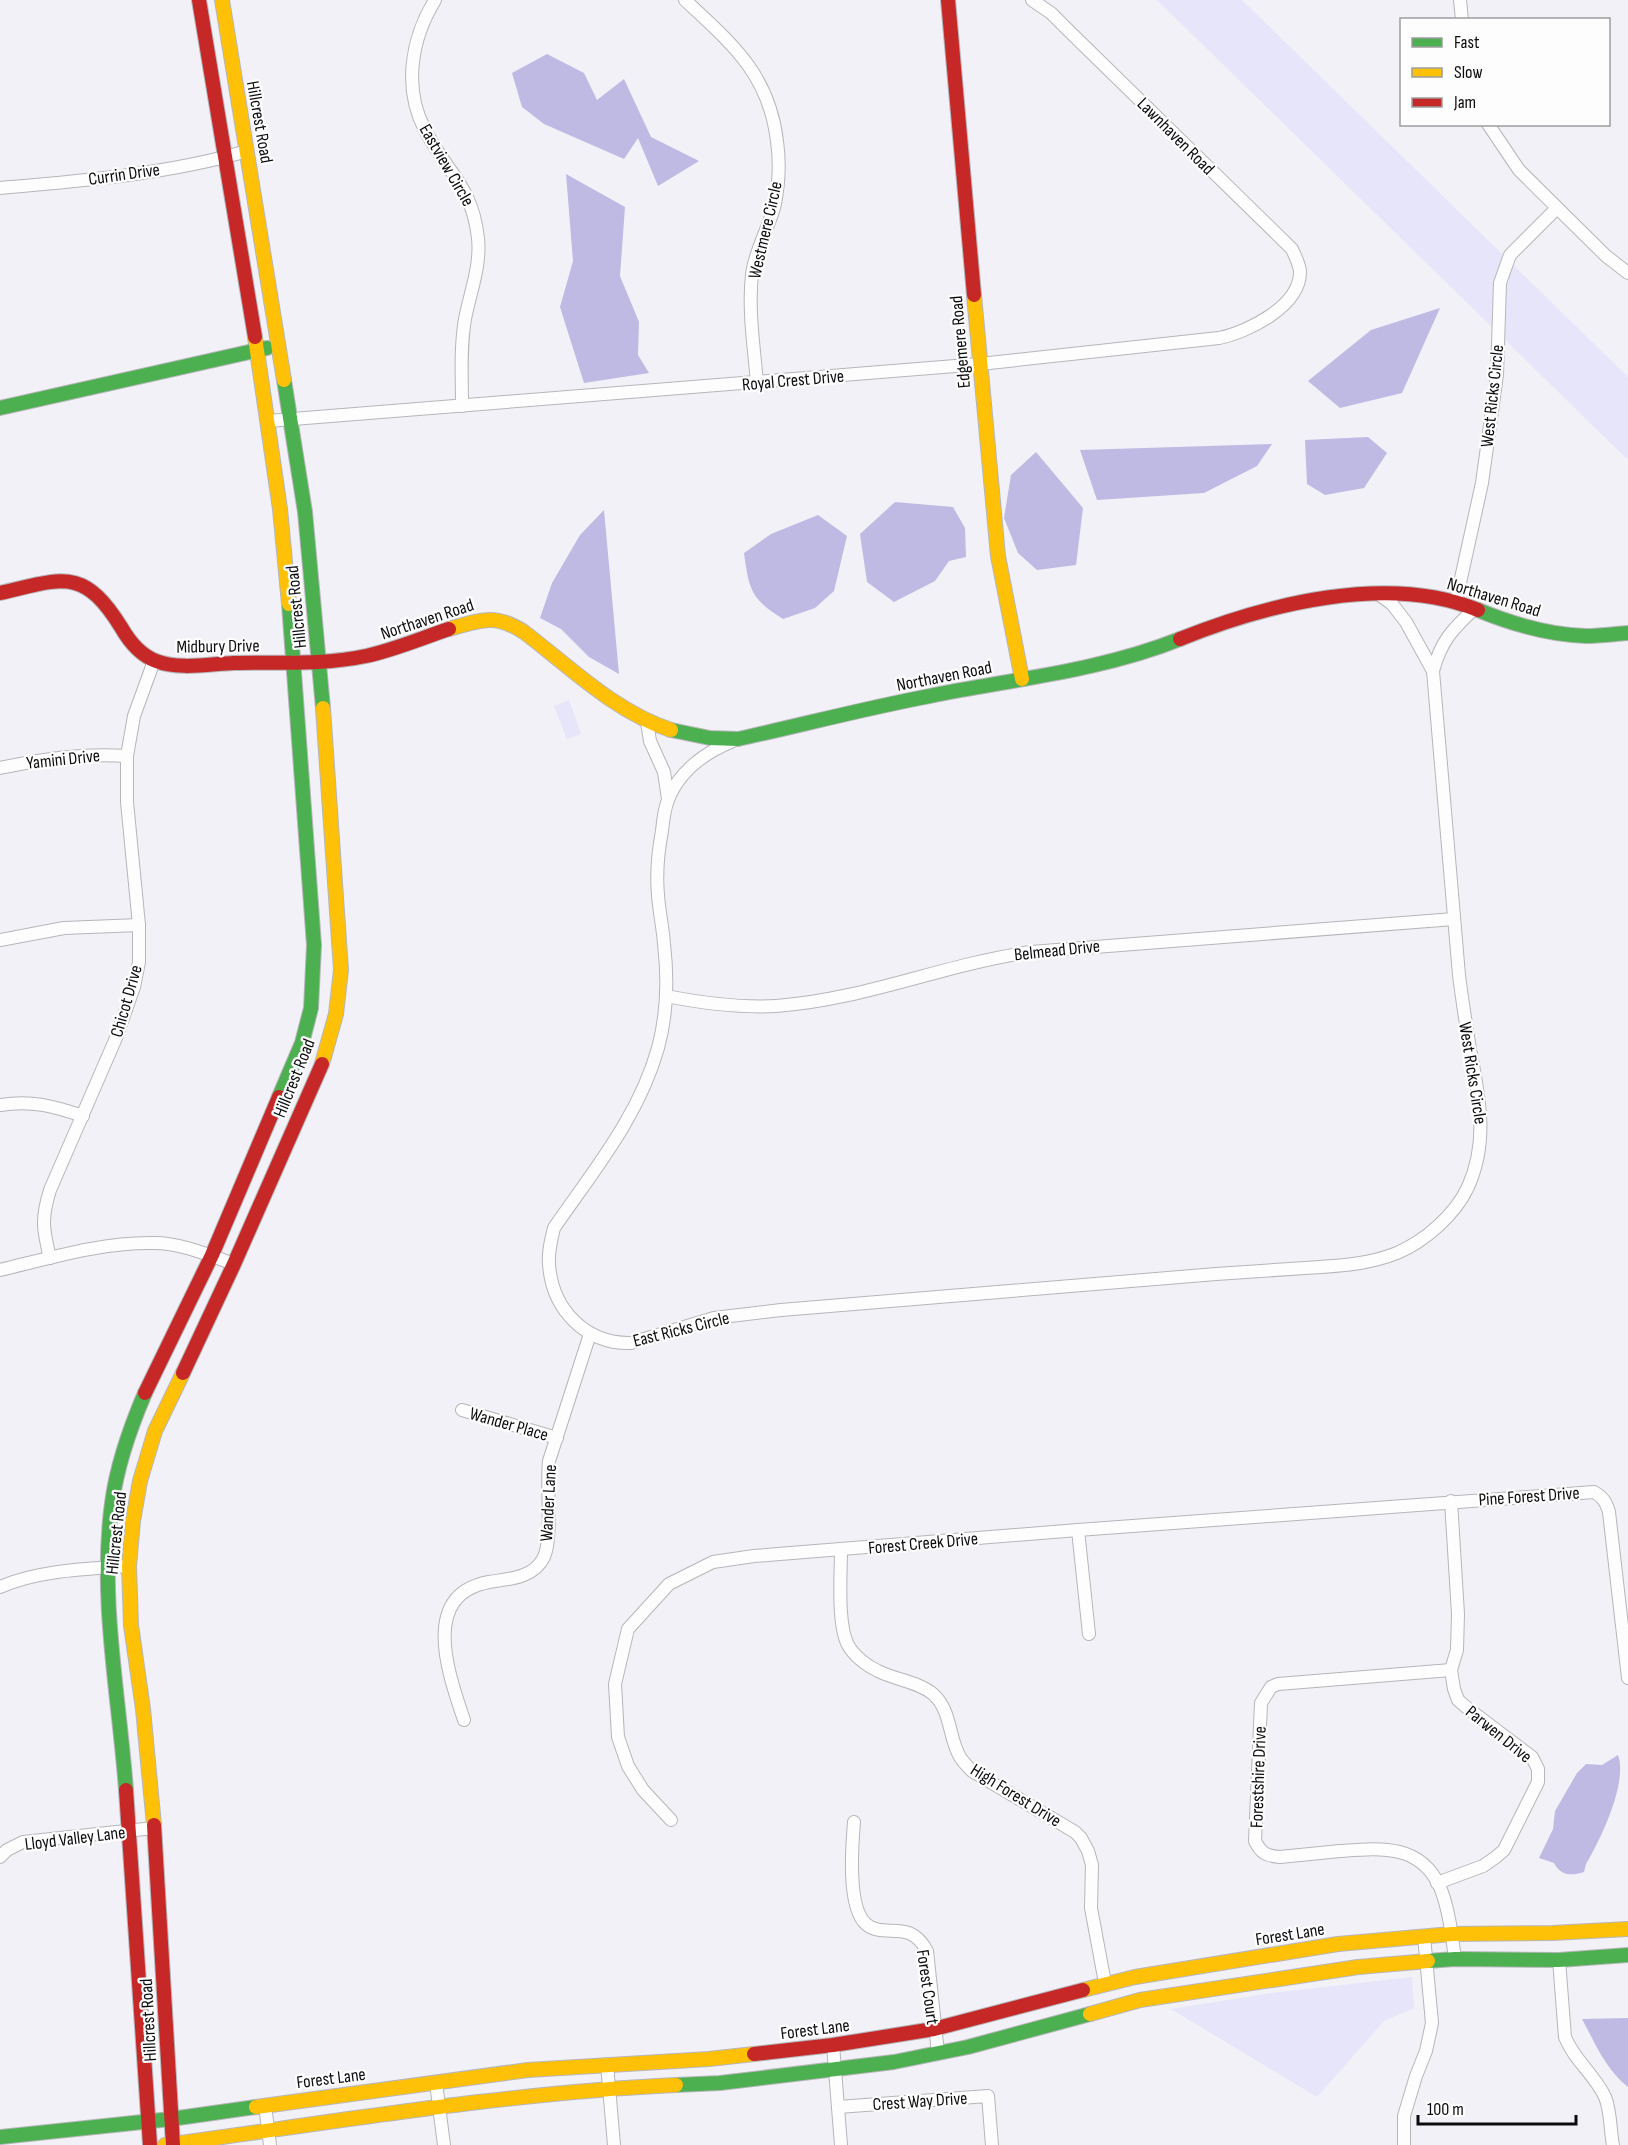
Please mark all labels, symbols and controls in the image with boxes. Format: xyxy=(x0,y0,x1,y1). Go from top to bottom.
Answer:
legend xyxy=(1400,18,1610,126)
text: Fast xyxy=(1454,32,1480,53)
text: Slow xyxy=(1454,62,1483,83)
street label: Hillcrest Road xyxy=(242,79,277,165)
text: Jam xyxy=(1453,92,1476,113)
street label: Lawnhaven Road xyxy=(1133,93,1219,179)
street label: Eastview Circle xyxy=(415,120,478,210)
street label: Currin Drive xyxy=(87,159,161,190)
street label: Westmere Circle xyxy=(744,179,787,281)
street label: Edgemere Road xyxy=(946,295,975,389)
street label: West Ricks Circle xyxy=(1477,344,1508,448)
street label: Royal Crest Drive xyxy=(741,366,845,395)
street label: Hillcrest Road xyxy=(282,564,311,649)
street label: Northaven Road xyxy=(1445,573,1543,622)
street label: Northaven Road xyxy=(378,595,476,644)
street label: Midbury Drive xyxy=(176,635,260,658)
street label: Northaven Road xyxy=(895,657,994,696)
street label: Yamini Drive xyxy=(25,745,101,774)
street label: Belmead Drive xyxy=(1013,936,1101,965)
street label: Chicot Drive xyxy=(106,963,147,1040)
street label: West Ricks Circle xyxy=(1454,1021,1491,1126)
street label: Hillcrest Road xyxy=(269,1036,320,1121)
street label: East Ricks Circle xyxy=(631,1307,731,1352)
street label: Wander Place xyxy=(467,1403,551,1446)
street label: Wander Lane xyxy=(536,1464,561,1542)
street label: Pine Forest Drive xyxy=(1478,1482,1580,1511)
street label: Hillcrest Road xyxy=(102,1491,131,1576)
street label: Forest Creek Drive xyxy=(867,1528,979,1559)
street label: Parwen Drive xyxy=(1461,1701,1536,1767)
street label: Forestshire Drive xyxy=(1246,1726,1271,1828)
street label: High Forest Drive xyxy=(967,1759,1065,1832)
street label: Lloyd Valley Lane xyxy=(24,1822,127,1855)
street label: Forest Lane xyxy=(1254,1919,1326,1950)
street label: Forest Court xyxy=(912,1948,943,2026)
street label: Hillcrest Road xyxy=(136,1978,161,2062)
street label: Forest Lane xyxy=(779,2015,851,2044)
street label: Forest Lane xyxy=(295,2064,367,2093)
street label: Crest Way Drive xyxy=(872,2088,968,2115)
scale bar xyxy=(1418,2088,1576,2126)
text: 100 m xyxy=(1427,2099,1464,2120)

